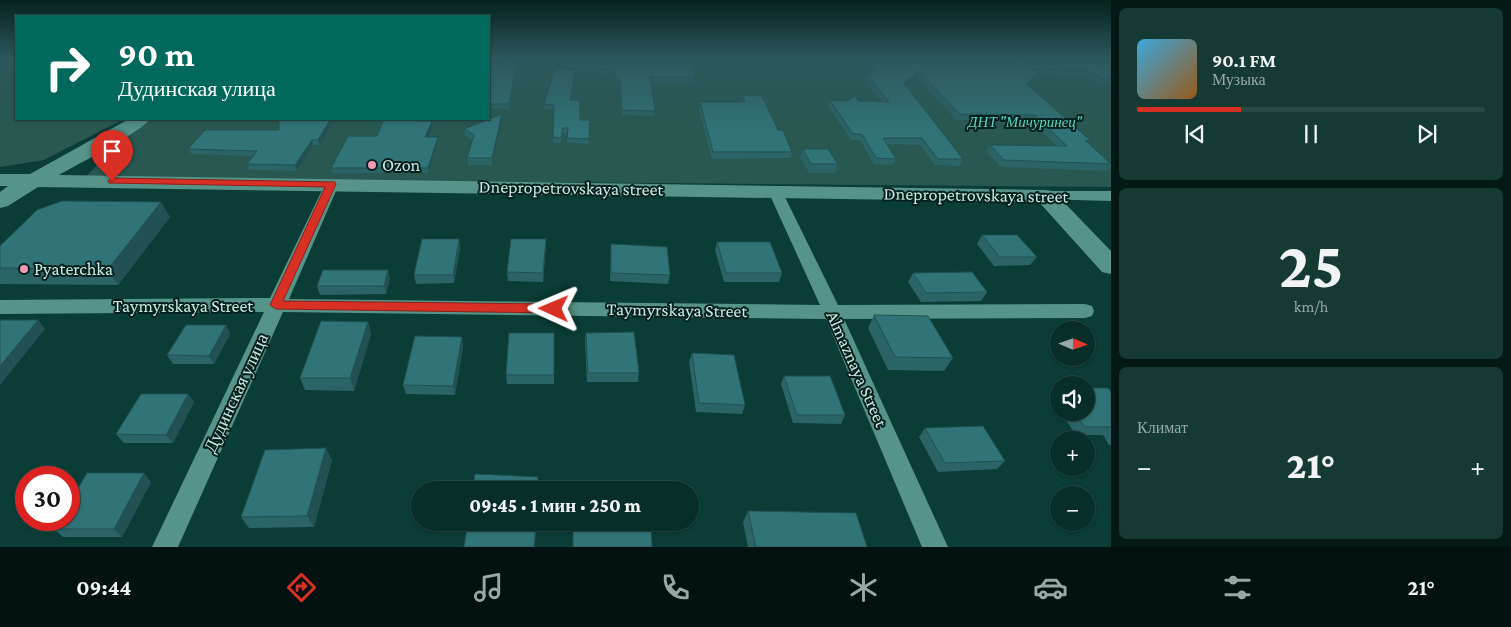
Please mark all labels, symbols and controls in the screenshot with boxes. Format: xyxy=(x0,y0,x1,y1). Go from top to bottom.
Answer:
icon: right xyxy=(35,35,100,100)
text: 90 m xyxy=(118,35,195,74)
text: 90.1 FM xyxy=(1212,50,1276,71)
text: Музыка xyxy=(1212,71,1266,88)
text: Дудинская улица xyxy=(118,76,276,101)
park label: ДНТ "Мичуринец" xyxy=(966,114,1083,130)
icon: previous xyxy=(1181,120,1209,148)
icon: pause xyxy=(1297,120,1325,148)
icon: next xyxy=(1413,120,1441,148)
pin xyxy=(91,130,133,181)
icon: arrive xyxy=(98,137,126,165)
place label: Ozon xyxy=(382,155,421,175)
marker: Ozon xyxy=(366,159,378,171)
street label: Dnepropetrovskaya street xyxy=(478,176,665,200)
street label: Dnepropetrovskaya street xyxy=(883,183,1070,207)
text: 25 xyxy=(1279,229,1344,301)
place label: Pyaterchka xyxy=(34,259,113,279)
marker: Pyaterchka xyxy=(18,263,30,275)
position arrow xyxy=(527,282,579,334)
street label: Taymyrskaya Street xyxy=(113,296,254,316)
text: km/h xyxy=(1294,298,1328,315)
street label: Taymyrskaya Street xyxy=(607,299,749,321)
street label: Almaznaya Street xyxy=(822,308,892,431)
north arrow xyxy=(1050,321,1095,366)
map controls xyxy=(1050,321,1095,531)
street label: Дудинская улица xyxy=(200,330,272,456)
button: sound xyxy=(1050,376,1095,421)
text: Климат xyxy=(1137,419,1188,436)
button: + xyxy=(1050,431,1095,476)
text: 21° xyxy=(1287,444,1335,486)
text: − xyxy=(1137,451,1152,482)
text: + xyxy=(1470,451,1485,482)
speed limit sign: 30 xyxy=(15,466,80,531)
button: − xyxy=(1050,486,1095,531)
text: 09:45 · 1 мин · 250 m xyxy=(469,495,641,516)
icon: directions xyxy=(284,570,319,605)
icon: music xyxy=(471,570,506,605)
icon: phone xyxy=(658,570,693,605)
icon: climate xyxy=(846,570,881,605)
icon: car xyxy=(1033,570,1068,605)
icon: filters xyxy=(1220,570,1255,605)
text: 09:44 xyxy=(76,575,131,600)
text: 21° xyxy=(1407,575,1435,600)

